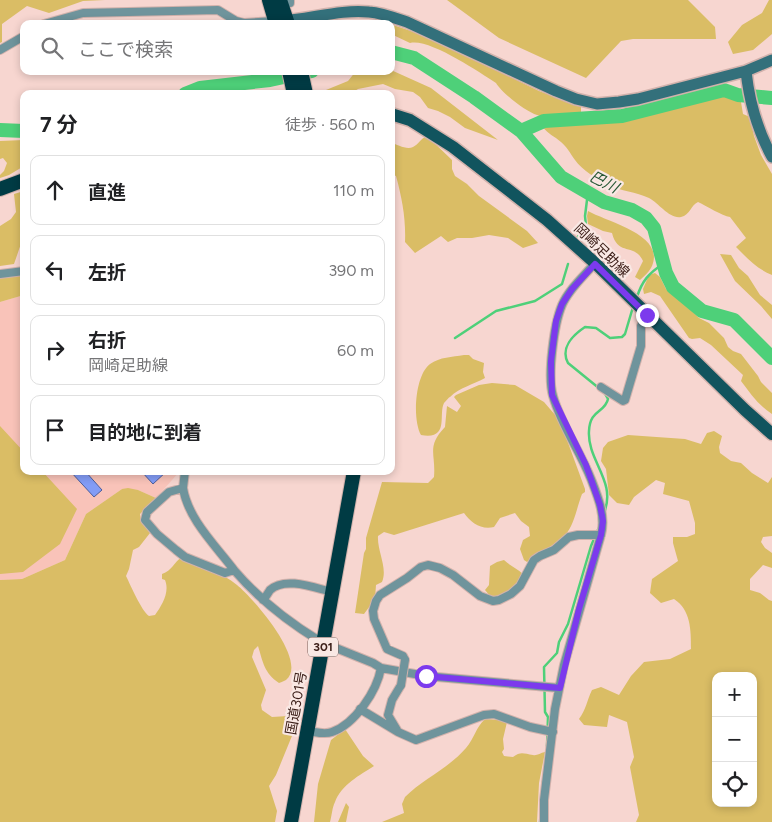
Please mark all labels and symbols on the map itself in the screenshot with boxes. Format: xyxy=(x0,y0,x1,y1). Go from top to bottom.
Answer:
water label: 巴川 xyxy=(587,167,623,198)
street label: 岡崎足助線 xyxy=(571,220,633,281)
route end xyxy=(636,304,659,327)
road number: 301 xyxy=(308,638,338,656)
route start xyxy=(415,665,438,688)
street label: 国道301号 xyxy=(283,670,310,736)

